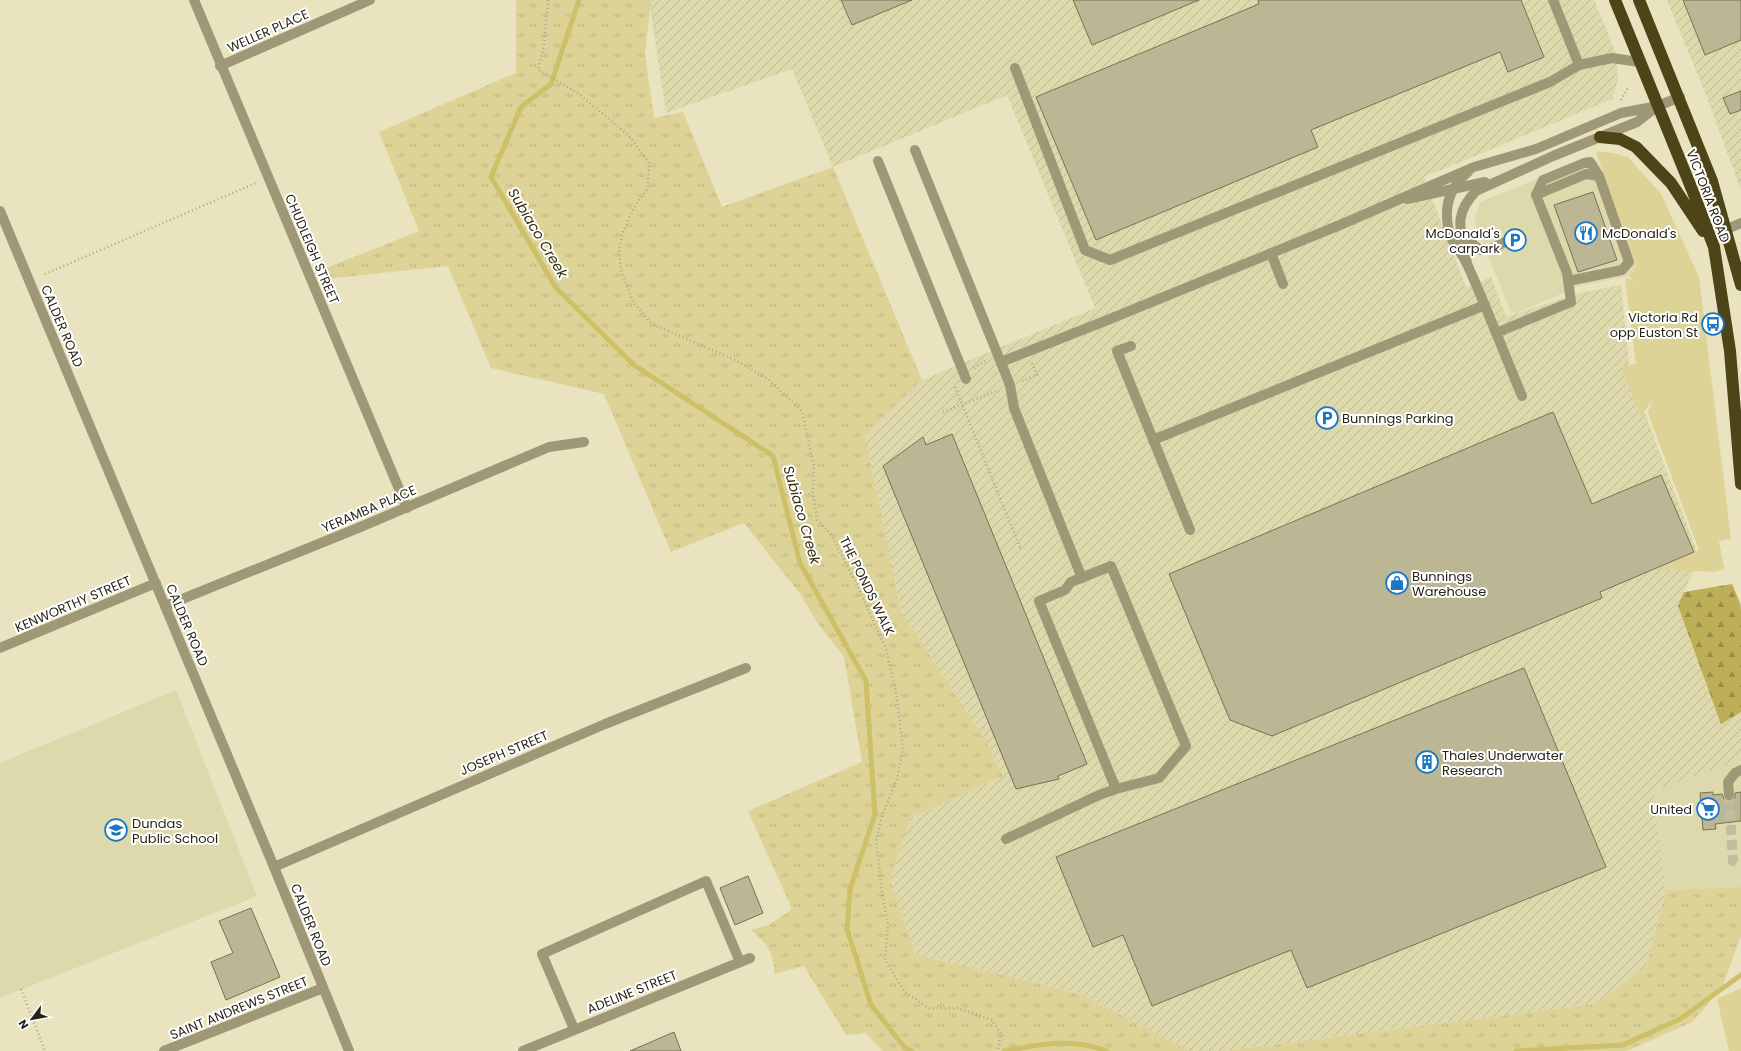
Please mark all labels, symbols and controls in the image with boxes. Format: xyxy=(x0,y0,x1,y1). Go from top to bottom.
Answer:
street label: WELLER PLACE xyxy=(224,5,312,57)
street label: VICTORIA ROAD xyxy=(1681,147,1735,245)
water label: Subiaco Creek xyxy=(503,184,573,282)
street label: CHUDLEIGH STREET xyxy=(280,191,344,307)
restaurant icon: McDonald's xyxy=(1573,220,1599,246)
place label: McDonald's carpark xyxy=(1425,224,1500,258)
place label: McDonald's xyxy=(1602,224,1677,243)
parking icon: McDonald's carpark xyxy=(1502,227,1528,253)
street label: CALDER ROAD xyxy=(36,282,88,370)
place label: Victoria Rd opp Euston St xyxy=(1610,308,1698,342)
bus stop icon: Victoria Rd opp Euston St xyxy=(1700,311,1726,337)
parking icon: Bunnings Parking xyxy=(1314,405,1340,431)
place label: Bunnings Parking xyxy=(1342,409,1454,428)
water label: Subiaco Creek xyxy=(778,463,826,567)
street label: YERAMBA PLACE xyxy=(319,481,419,537)
street label: THE PONDS WALK xyxy=(835,533,899,639)
place label: Bunnings Warehouse xyxy=(1412,567,1486,601)
shop icon: Bunnings Warehouse xyxy=(1384,570,1410,596)
street label: KENWORTHY STREET xyxy=(12,571,134,637)
street label: CALDER ROAD xyxy=(161,581,213,669)
street label: JOSEPH STREET xyxy=(457,726,551,780)
place label: Thales Underwater Research xyxy=(1442,746,1564,780)
building icon: Thales Underwater Research xyxy=(1414,749,1440,775)
supermarket icon: United xyxy=(1695,796,1721,822)
place label: United xyxy=(1650,800,1692,819)
place label: Dundas Public School xyxy=(132,814,218,848)
school or university icon: Dundas Public School xyxy=(103,817,129,843)
street label: CALDER ROAD xyxy=(286,881,336,969)
street label: ADELINE STREET xyxy=(584,965,680,1019)
street label: SAINT ANDREWS STREET xyxy=(167,972,311,1044)
north arrow xyxy=(12,999,52,1039)
text: N xyxy=(15,1017,32,1032)

